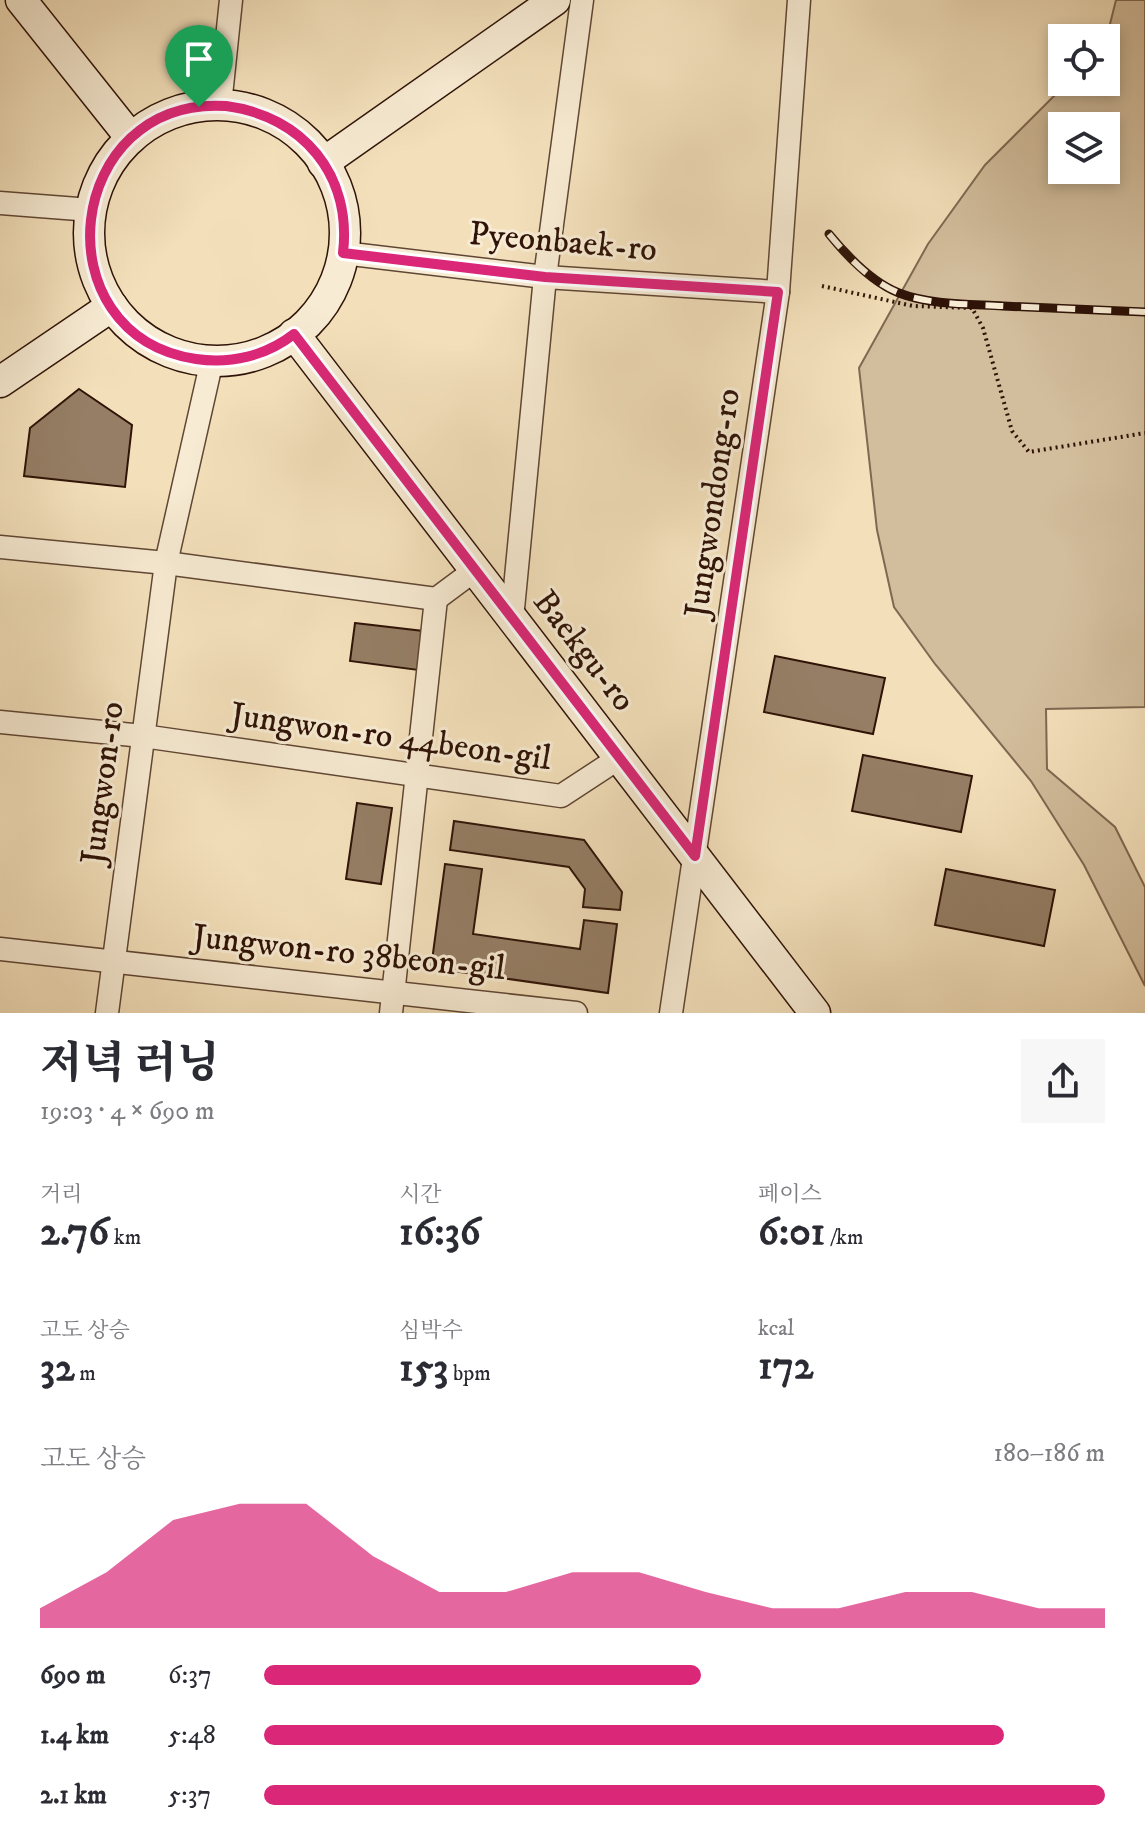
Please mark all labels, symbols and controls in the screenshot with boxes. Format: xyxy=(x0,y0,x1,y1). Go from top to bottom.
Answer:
map controls xyxy=(1048,24,1120,184)
button: locate xyxy=(1048,24,1120,96)
pin xyxy=(165,25,233,107)
icon: arrive xyxy=(177,37,221,81)
button: layers xyxy=(1048,112,1120,184)
street label: Pyeonbaek-ro xyxy=(467,213,659,271)
street label: Jungwondong-ro xyxy=(676,386,750,623)
street label: Baekgu-ro xyxy=(524,582,644,720)
street label: Jungwon-ro 44beon-gil xyxy=(225,693,555,780)
street label: Jungwon-ro xyxy=(72,699,134,870)
street label: Jungwon-ro 38beon-gil xyxy=(188,915,508,990)
text: 저녁 러닝 xyxy=(40,1037,219,1092)
button: share xyxy=(1021,1039,1105,1123)
text: 19:03 · 4 × 690 m xyxy=(40,1095,214,1128)
text: 거리 xyxy=(40,1181,83,1208)
text: 시간 xyxy=(399,1181,442,1208)
text: 페이스 xyxy=(758,1181,822,1208)
text: 2.76 xyxy=(40,1208,109,1258)
text: 16:36 xyxy=(399,1208,481,1258)
text: 6:01 xyxy=(758,1208,825,1258)
text: km xyxy=(109,1224,141,1251)
text: /km xyxy=(825,1224,863,1251)
text: kcal xyxy=(758,1315,794,1342)
text: 고도 상승 xyxy=(40,1317,130,1344)
text: 심박수 xyxy=(399,1317,463,1344)
text: 172 xyxy=(758,1342,813,1392)
text: 32 xyxy=(40,1344,75,1394)
text: 153 xyxy=(399,1344,448,1394)
text: m xyxy=(75,1360,96,1387)
text: bpm xyxy=(448,1360,491,1387)
text: 180–186 m xyxy=(994,1437,1105,1470)
text: 고도 상승 xyxy=(40,1443,146,1476)
text: 690 m xyxy=(40,1659,106,1692)
text: 6:37 xyxy=(168,1659,212,1692)
text: 1.4 km xyxy=(40,1719,109,1752)
text: 5:48 xyxy=(168,1719,216,1752)
text: 2.1 km xyxy=(40,1779,107,1812)
text: 5:37 xyxy=(168,1779,211,1812)

